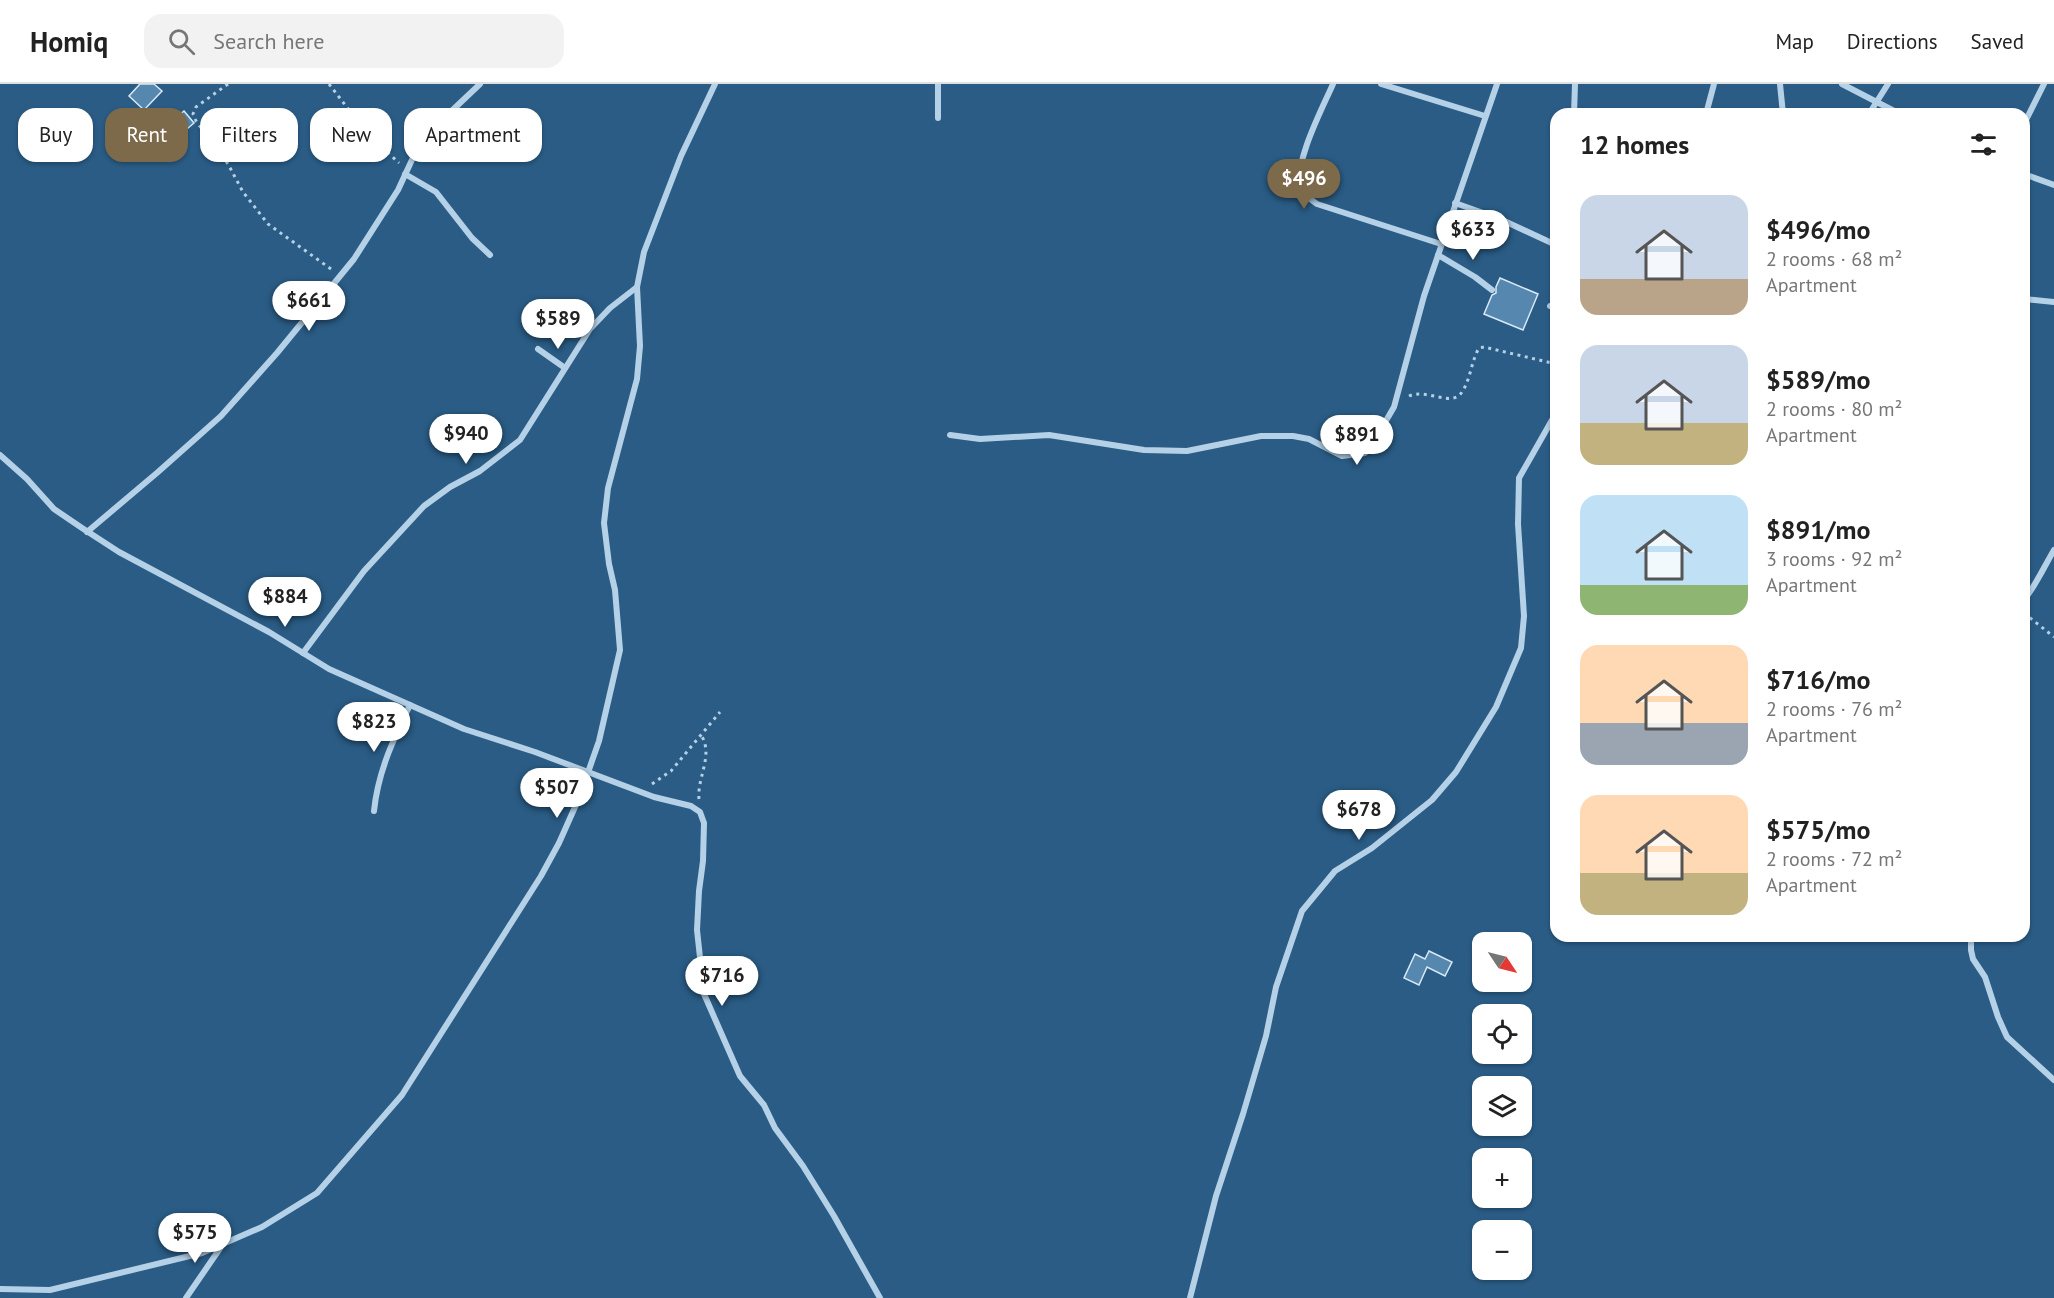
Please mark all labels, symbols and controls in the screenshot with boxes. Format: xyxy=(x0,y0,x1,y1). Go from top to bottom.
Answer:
search box xyxy=(144,14,564,68)
text: Homiq xyxy=(30,23,108,60)
icon: search xyxy=(165,25,198,58)
text: Search here xyxy=(213,27,324,55)
text: Map xyxy=(1775,28,1814,55)
text: Directions xyxy=(1847,28,1938,55)
text: Saved xyxy=(1971,28,2024,55)
chip: Buy xyxy=(18,108,93,162)
chip: Rent xyxy=(105,108,188,162)
chip: Filters xyxy=(200,108,298,162)
chip: New xyxy=(310,108,392,162)
chip: Apartment xyxy=(404,108,542,162)
text: 12 homes xyxy=(1580,128,1689,161)
icon: filters xyxy=(1967,128,2000,161)
pin: $496 xyxy=(1268,159,1340,210)
text: $496 xyxy=(1281,165,1327,191)
pin: $633 xyxy=(1437,210,1509,261)
text: $496/mo xyxy=(1766,213,1870,246)
text: $633 xyxy=(1450,216,1496,242)
icon: home xyxy=(1628,219,1700,291)
text: 2 rooms · 68 m² xyxy=(1766,246,1902,272)
text: Apartment xyxy=(1766,272,1857,298)
pin: $661 xyxy=(273,281,345,332)
text: $661 xyxy=(286,287,332,313)
pin: $589 xyxy=(522,299,594,350)
text: $589 xyxy=(535,305,581,331)
text: $589/mo xyxy=(1766,363,1870,396)
icon: home xyxy=(1628,369,1700,441)
text: 2 rooms · 80 m² xyxy=(1766,396,1902,422)
pin: $940 xyxy=(430,414,502,465)
pin: $891 xyxy=(1321,415,1393,466)
text: $940 xyxy=(443,420,489,446)
text: $891 xyxy=(1334,421,1380,447)
text: Apartment xyxy=(1766,422,1857,448)
text: $891/mo xyxy=(1766,513,1870,546)
icon: home xyxy=(1628,519,1700,591)
text: 3 rooms · 92 m² xyxy=(1766,546,1902,572)
text: Apartment xyxy=(1766,572,1857,598)
pin: $884 xyxy=(249,577,321,628)
text: $884 xyxy=(262,583,308,609)
text: $716/mo xyxy=(1766,663,1870,696)
icon: home xyxy=(1628,669,1700,741)
text: 2 rooms · 76 m² xyxy=(1766,696,1902,722)
pin: $823 xyxy=(338,702,410,753)
text: $823 xyxy=(351,708,397,734)
text: Apartment xyxy=(1766,722,1857,748)
pin: $507 xyxy=(521,768,593,819)
text: $507 xyxy=(534,774,580,800)
pin: $678 xyxy=(1323,790,1395,841)
text: $678 xyxy=(1336,796,1382,822)
text: $575/mo xyxy=(1766,813,1870,846)
icon: home xyxy=(1628,819,1700,891)
text: 2 rooms · 72 m² xyxy=(1766,846,1902,872)
text: Apartment xyxy=(1766,872,1857,898)
north arrow xyxy=(1472,932,1532,992)
map controls xyxy=(1472,932,1532,1280)
pin: $716 xyxy=(686,956,758,1007)
text: $716 xyxy=(699,962,745,988)
button: locate xyxy=(1472,1004,1532,1064)
button: layers xyxy=(1472,1076,1532,1136)
button: + xyxy=(1472,1148,1532,1208)
pin: $575 xyxy=(159,1213,231,1264)
text: $575 xyxy=(172,1219,218,1245)
button: − xyxy=(1472,1220,1532,1280)

